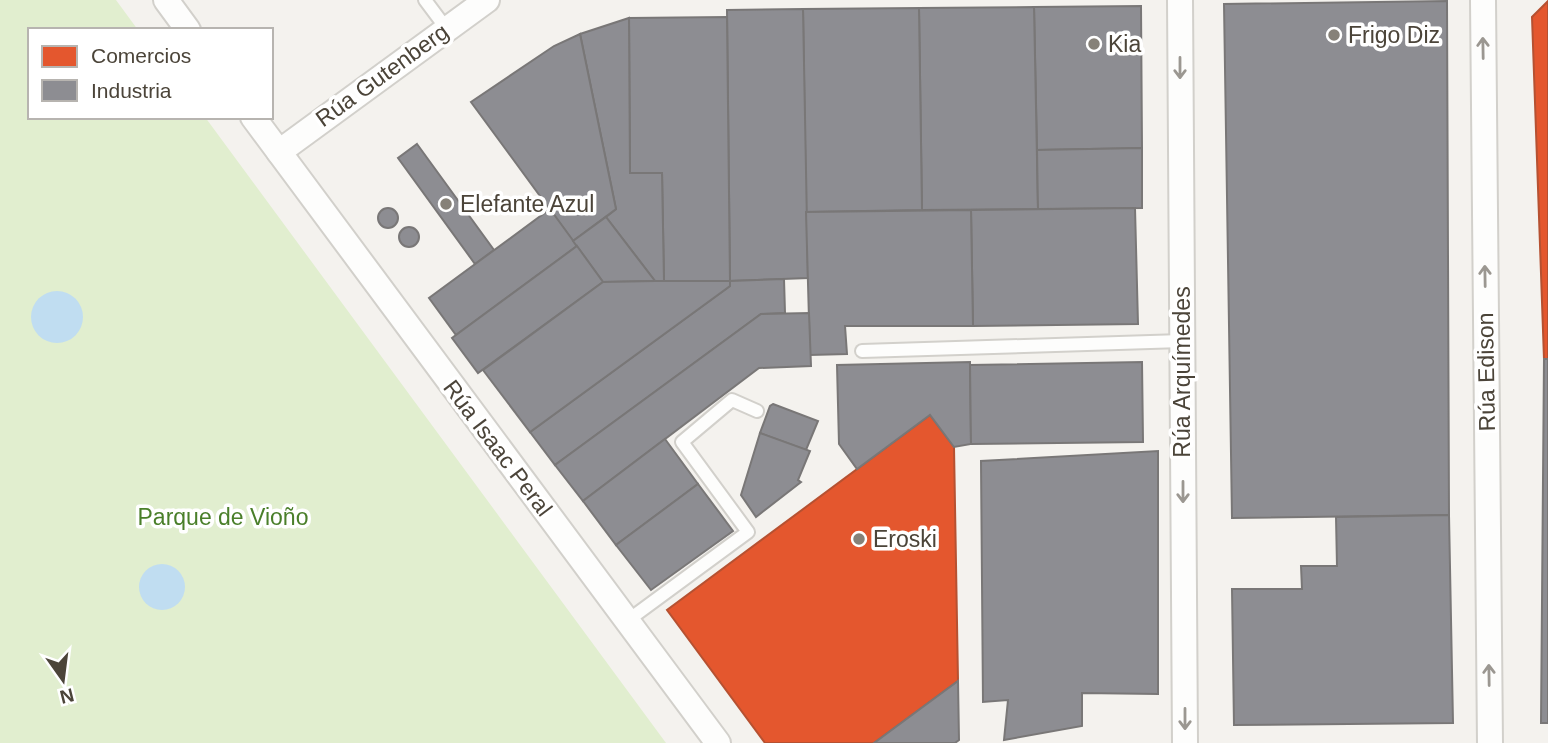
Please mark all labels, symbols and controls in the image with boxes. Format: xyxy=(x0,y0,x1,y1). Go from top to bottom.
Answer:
street label: Rúa Gutenberg xyxy=(311,18,453,132)
place label: Frigo Diz xyxy=(1348,22,1440,48)
marker: Frigo Diz xyxy=(1326,27,1342,43)
legend xyxy=(28,28,273,119)
place label: Kia xyxy=(1108,31,1141,57)
marker: Kia xyxy=(1086,36,1102,52)
one-way arrow xyxy=(1476,37,1490,60)
text: Comercios xyxy=(91,44,191,67)
one-way arrow xyxy=(1173,56,1187,79)
text: Industria xyxy=(91,79,172,102)
place label: Elefante Azul xyxy=(460,191,594,217)
marker: Elefante Azul xyxy=(438,196,454,212)
one-way arrow xyxy=(1478,265,1492,288)
street label: Rúa Arquímedes xyxy=(1169,286,1195,458)
street label: Rúa Edison xyxy=(1472,312,1500,432)
street label: Rúa Isaac Peral xyxy=(438,375,558,521)
one-way arrow xyxy=(1176,480,1190,503)
park label: Parque de Vioño xyxy=(138,504,308,530)
place label: Eroski xyxy=(873,526,937,552)
marker: Eroski xyxy=(851,531,867,547)
north arrow xyxy=(28,645,98,715)
one-way arrow xyxy=(1482,664,1496,687)
text: N xyxy=(58,684,76,708)
one-way arrow xyxy=(1178,707,1191,730)

